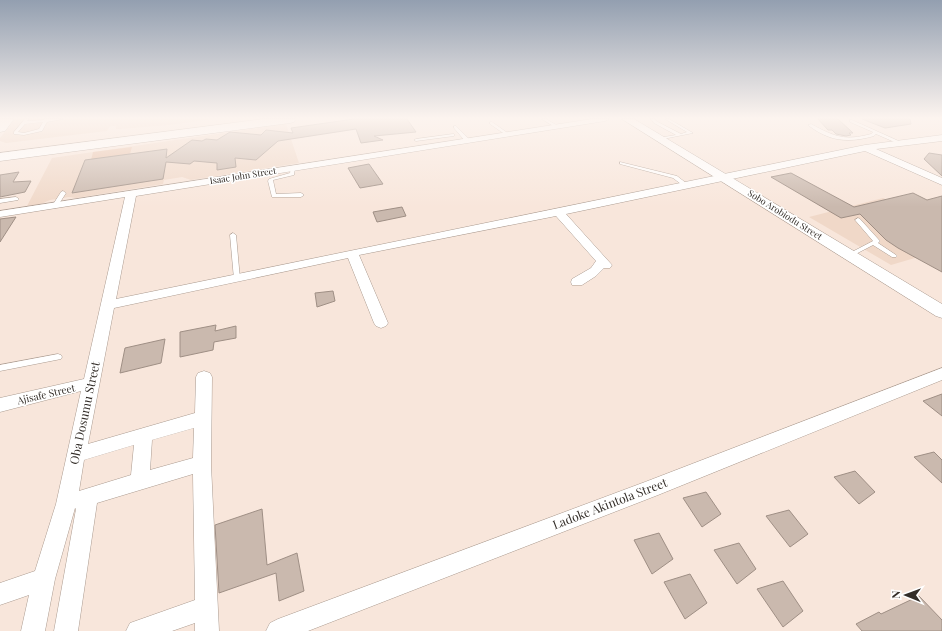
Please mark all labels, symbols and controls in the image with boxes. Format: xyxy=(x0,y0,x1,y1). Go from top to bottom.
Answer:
street label: Isaac John Street xyxy=(209,164,278,186)
street label: Sobo Arobiodu Street xyxy=(746,186,826,242)
street label: Oba Dosumu Street xyxy=(65,359,103,466)
street label: Ajisafe Street xyxy=(15,380,77,408)
street label: Ladoke Akintola Street xyxy=(550,474,670,532)
north arrow xyxy=(886,575,926,615)
text: N xyxy=(888,591,903,599)

